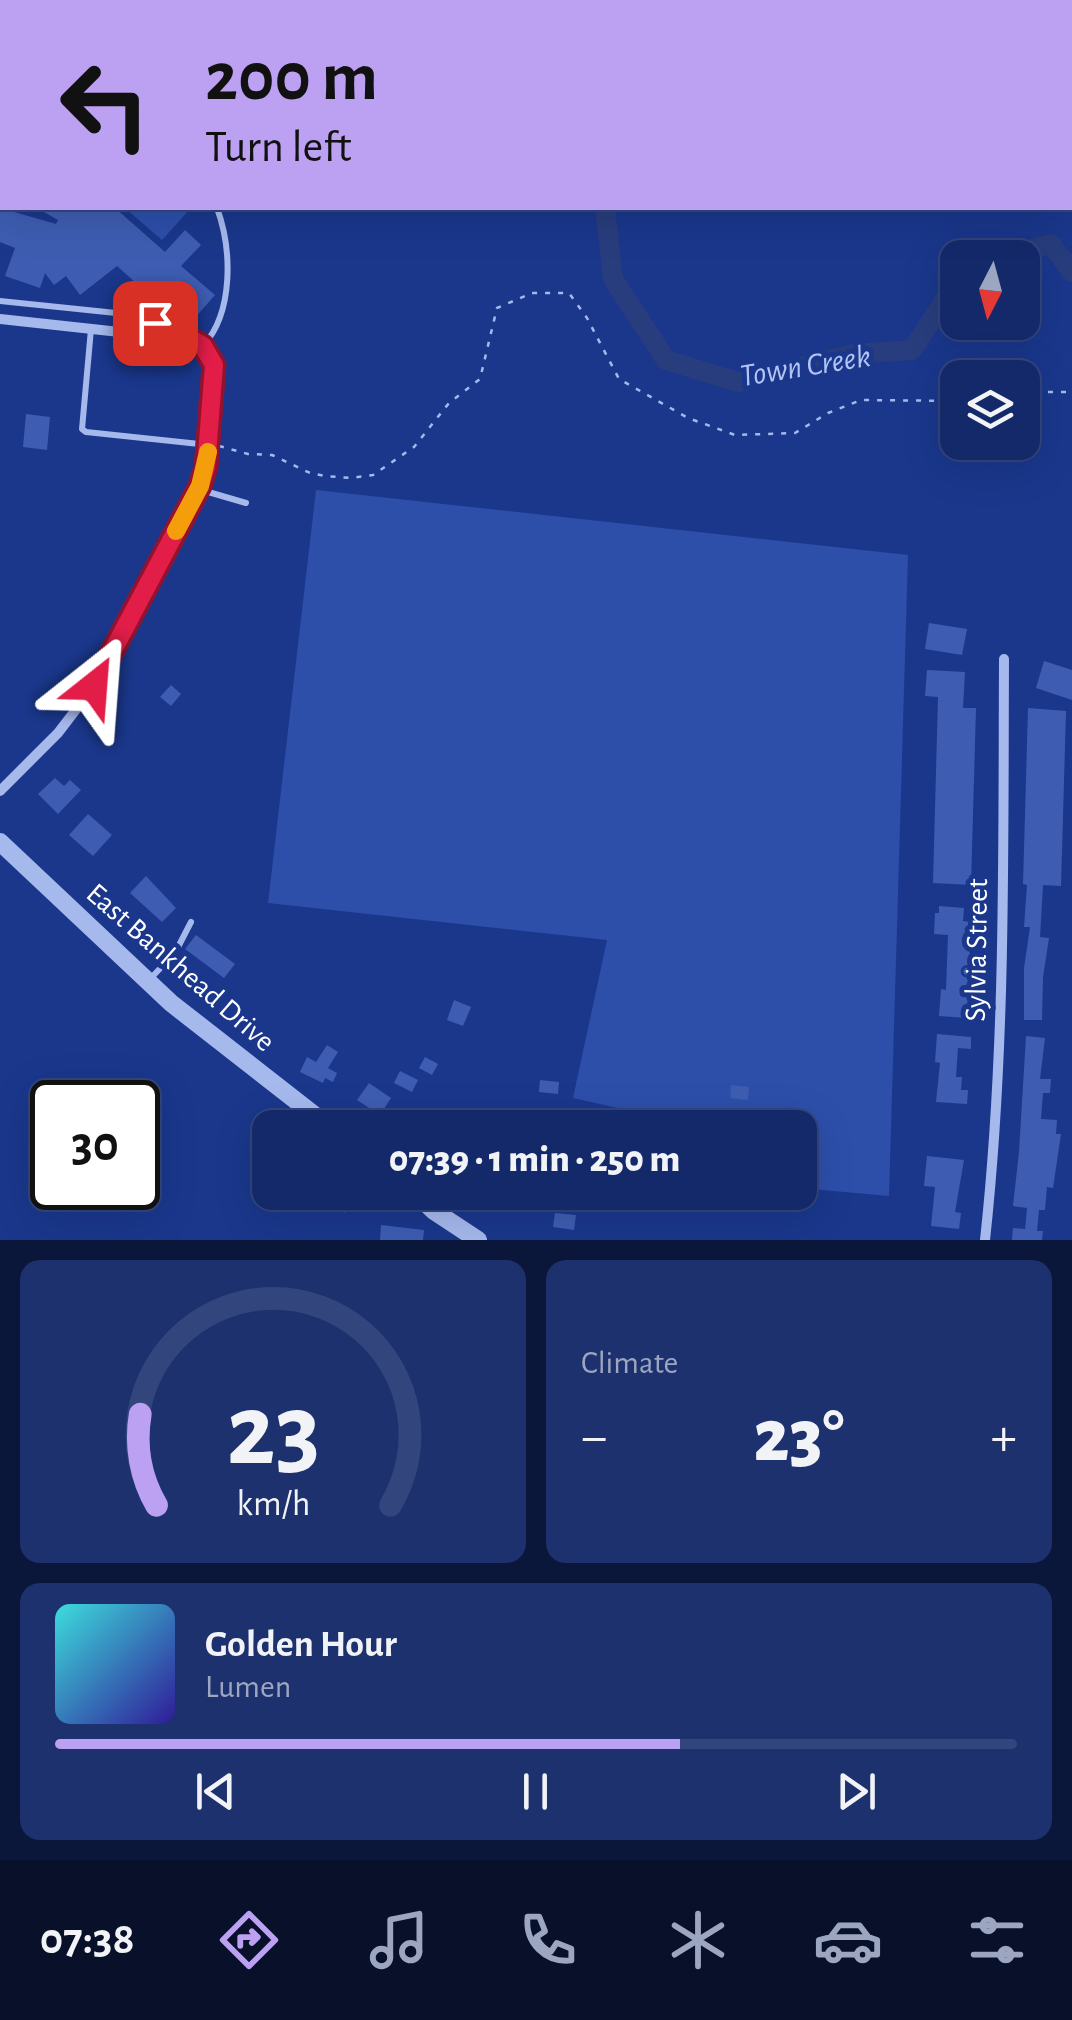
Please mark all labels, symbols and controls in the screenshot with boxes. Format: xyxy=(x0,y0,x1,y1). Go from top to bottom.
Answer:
icon: left xyxy=(40,40,170,170)
text: 200 m xyxy=(205,43,378,113)
text: Turn left xyxy=(205,125,352,170)
north arrow xyxy=(940,240,1040,340)
map controls xyxy=(940,240,1040,460)
pin xyxy=(113,281,198,366)
icon: arrive xyxy=(128,296,183,351)
water label: Town Creek xyxy=(738,340,873,392)
button: layers xyxy=(940,360,1040,460)
position arrow xyxy=(42,634,146,738)
street label: East Bankhead Drive xyxy=(81,878,280,1057)
street label: Sylvia Street xyxy=(961,878,993,1022)
speed limit sign: 30 xyxy=(30,1080,160,1210)
text: 07:39 · 1 min · 250 m xyxy=(389,1141,680,1179)
text: Climate xyxy=(581,1347,678,1379)
text: 23 xyxy=(226,1380,320,1484)
text: 23° xyxy=(754,1400,844,1475)
text: − xyxy=(581,1410,607,1465)
text: + xyxy=(991,1410,1017,1465)
text: km/h xyxy=(236,1486,310,1522)
text: Golden Hour xyxy=(205,1626,397,1664)
text: Lumen xyxy=(205,1671,291,1703)
icon: previous xyxy=(188,1764,243,1819)
icon: pause xyxy=(508,1764,563,1819)
icon: next xyxy=(829,1764,884,1819)
icon: directions xyxy=(214,1905,284,1975)
icon: music xyxy=(364,1905,434,1975)
icon: phone xyxy=(513,1905,583,1975)
icon: climate xyxy=(663,1905,733,1975)
icon: car xyxy=(813,1905,883,1975)
icon: filters xyxy=(962,1905,1032,1975)
text: 07:38 xyxy=(40,1917,135,1962)

